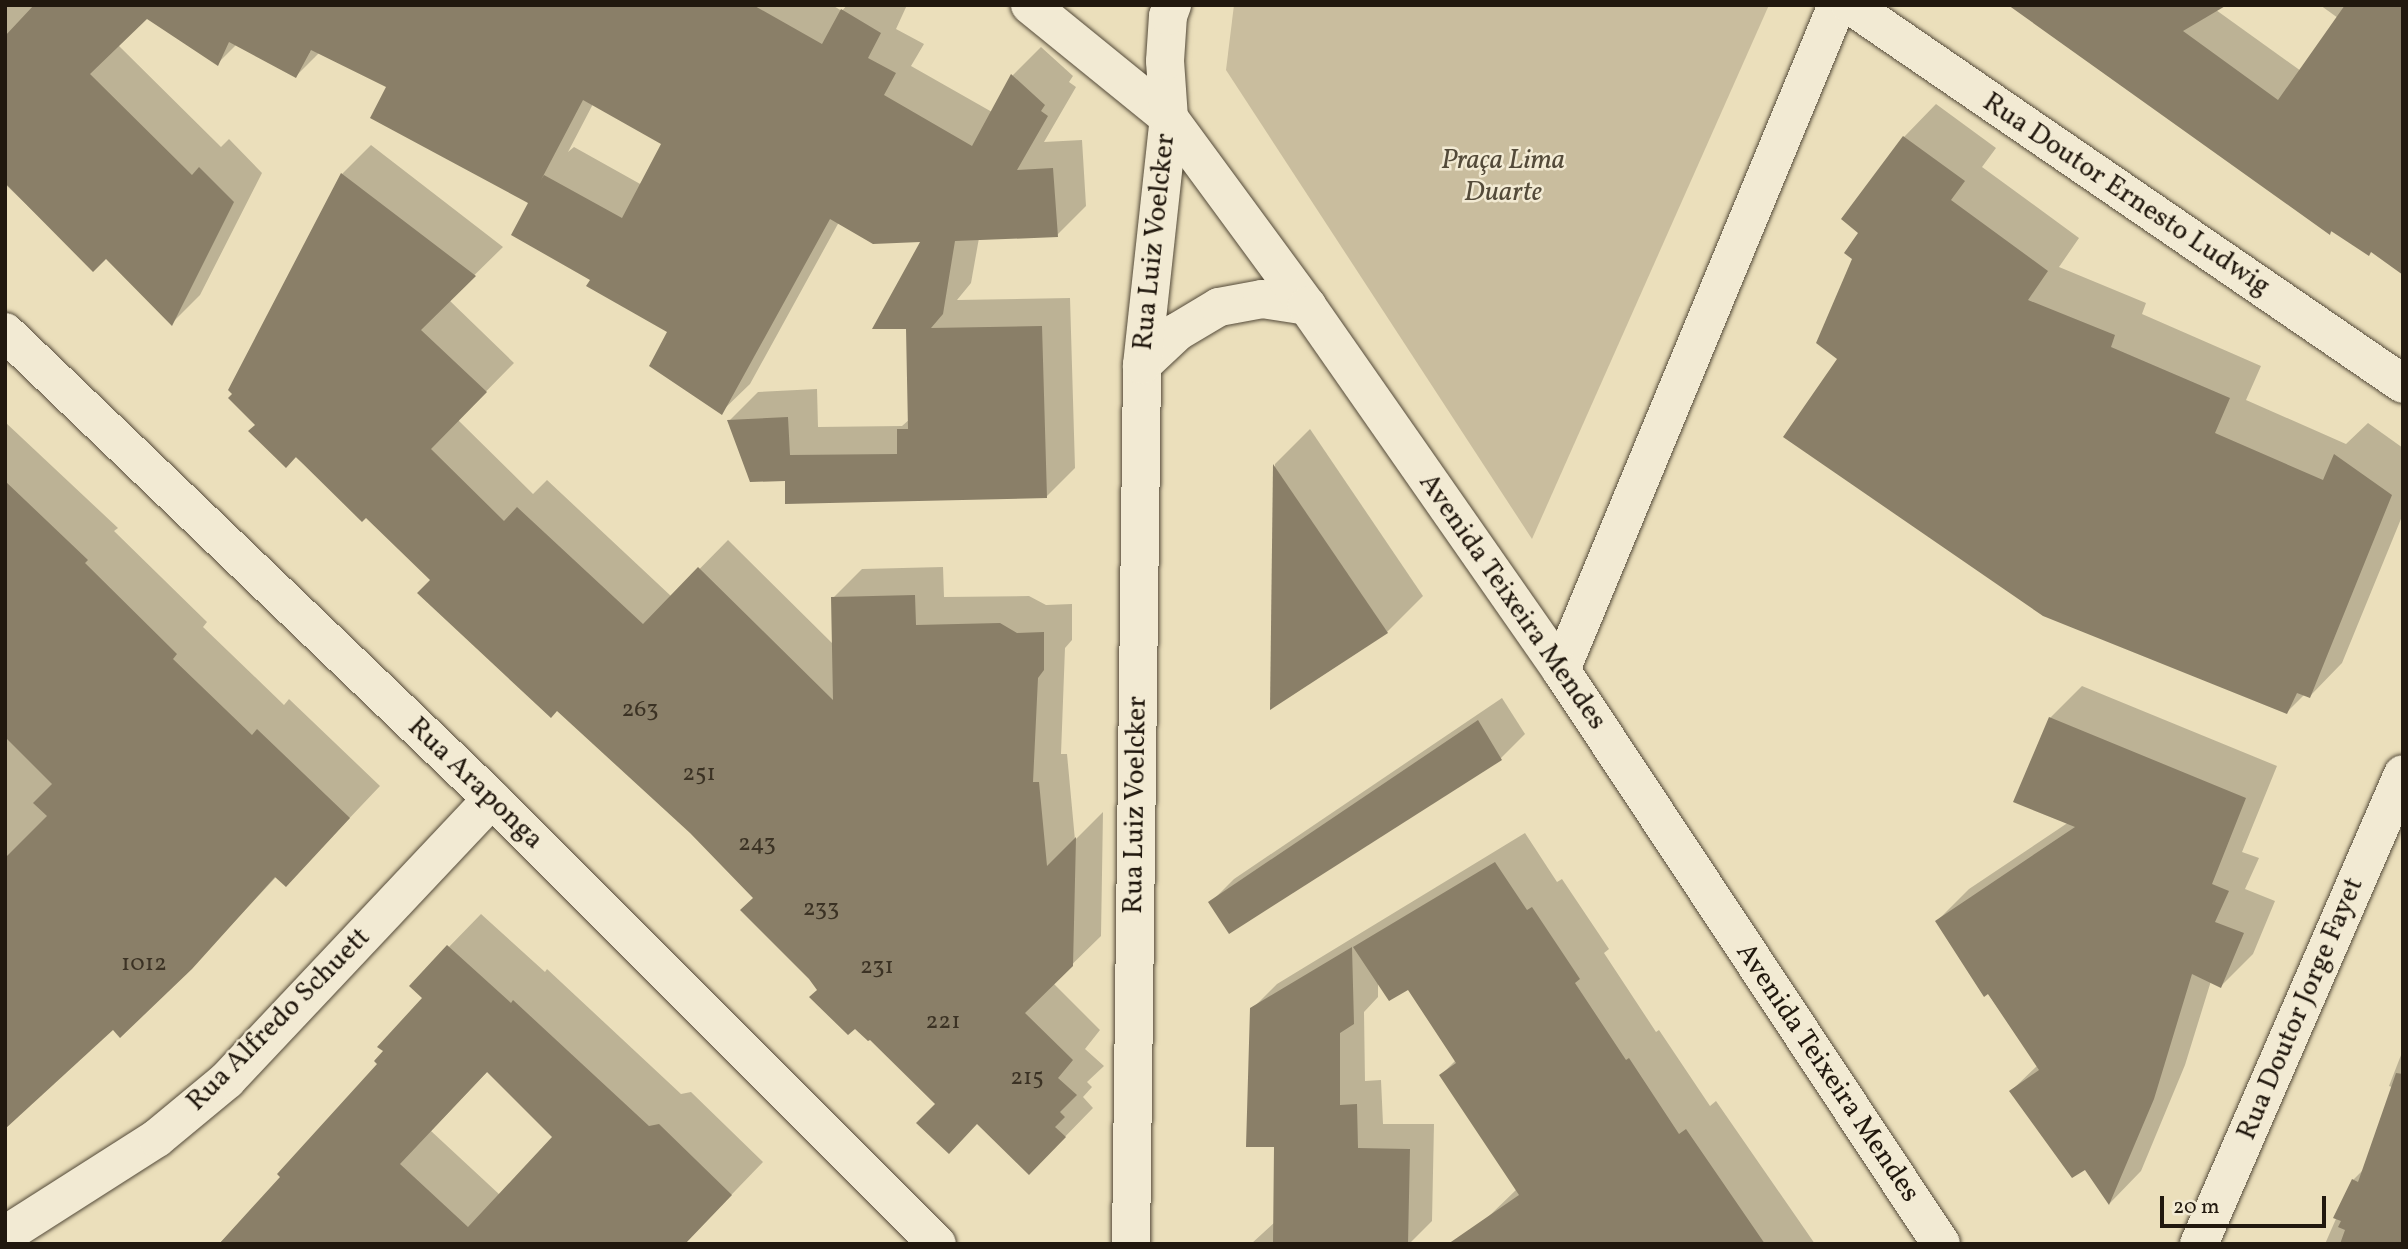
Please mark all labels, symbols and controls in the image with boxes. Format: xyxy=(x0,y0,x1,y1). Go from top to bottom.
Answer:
street label: Rua Doutor Ernesto Ludwig xyxy=(1976,86,2276,304)
street label: Rua Luiz Voelcker xyxy=(1127,131,1183,353)
park label: Praça Lima Duarte xyxy=(1441,144,1565,210)
street label: Avenida Teixeira Mendes xyxy=(1410,467,1614,737)
street label: Rua Luiz Voelcker xyxy=(1117,695,1155,915)
house number: 263 xyxy=(621,697,659,725)
street label: Rua Araponga xyxy=(400,711,550,857)
house number: 251 xyxy=(682,761,716,789)
house number: 243 xyxy=(738,831,776,859)
street label: Rua Doutor Jorge Fayet xyxy=(2230,873,2372,1145)
house number: 233 xyxy=(803,896,839,924)
street label: Rua Alfredo Schuett xyxy=(180,921,378,1119)
street label: Avenida Teixeira Mendes xyxy=(1728,937,1926,1209)
house number: 1012 xyxy=(121,951,167,979)
house number: 231 xyxy=(860,954,894,982)
house number: 221 xyxy=(925,1009,961,1037)
house number: 215 xyxy=(1010,1065,1044,1093)
scale bar xyxy=(2163,1182,2329,1226)
text: 20 m xyxy=(2173,1193,2219,1222)

